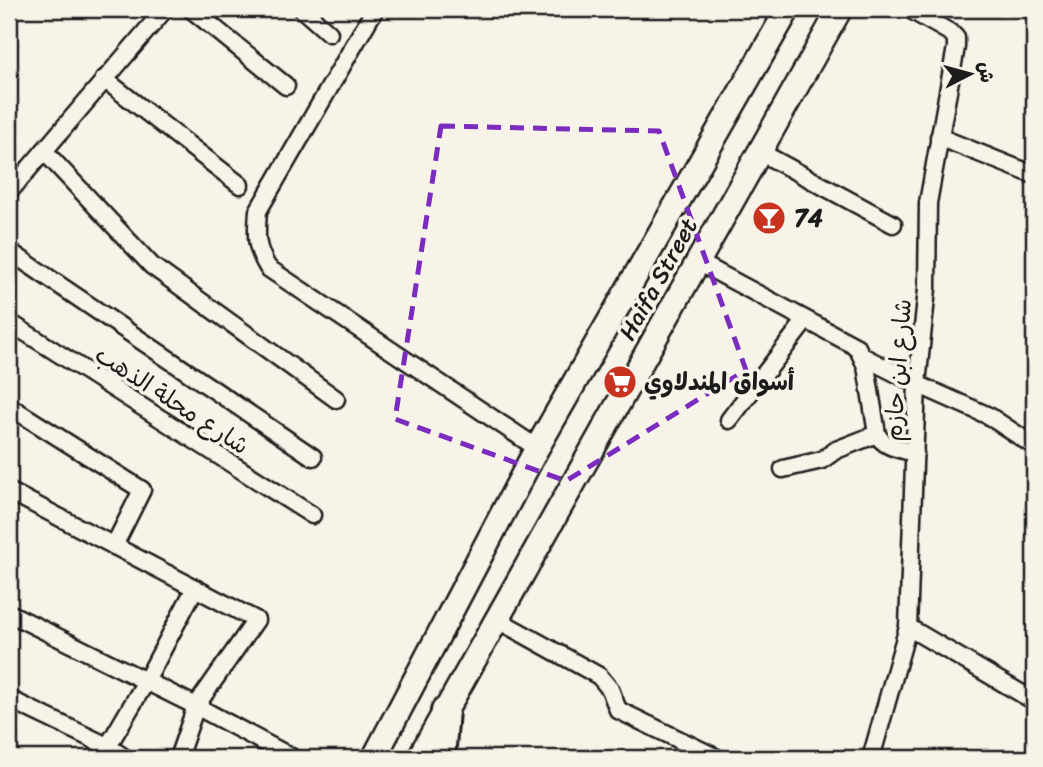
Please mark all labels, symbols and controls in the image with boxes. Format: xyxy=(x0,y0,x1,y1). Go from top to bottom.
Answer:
north arrow xyxy=(934,38,1004,108)
text: ش xyxy=(969,60,1004,84)
place label: 74 xyxy=(794,197,823,239)
bar icon: 74 xyxy=(750,199,788,237)
street label: Haifa Street xyxy=(607,210,709,348)
street label: شارع ابن حازم xyxy=(872,297,924,443)
street label: شارع محلة الذهب xyxy=(86,334,258,466)
place label: أسواق المندلاوي xyxy=(644,361,795,403)
supermarket icon: أسواق المندلاوي xyxy=(601,363,639,401)

